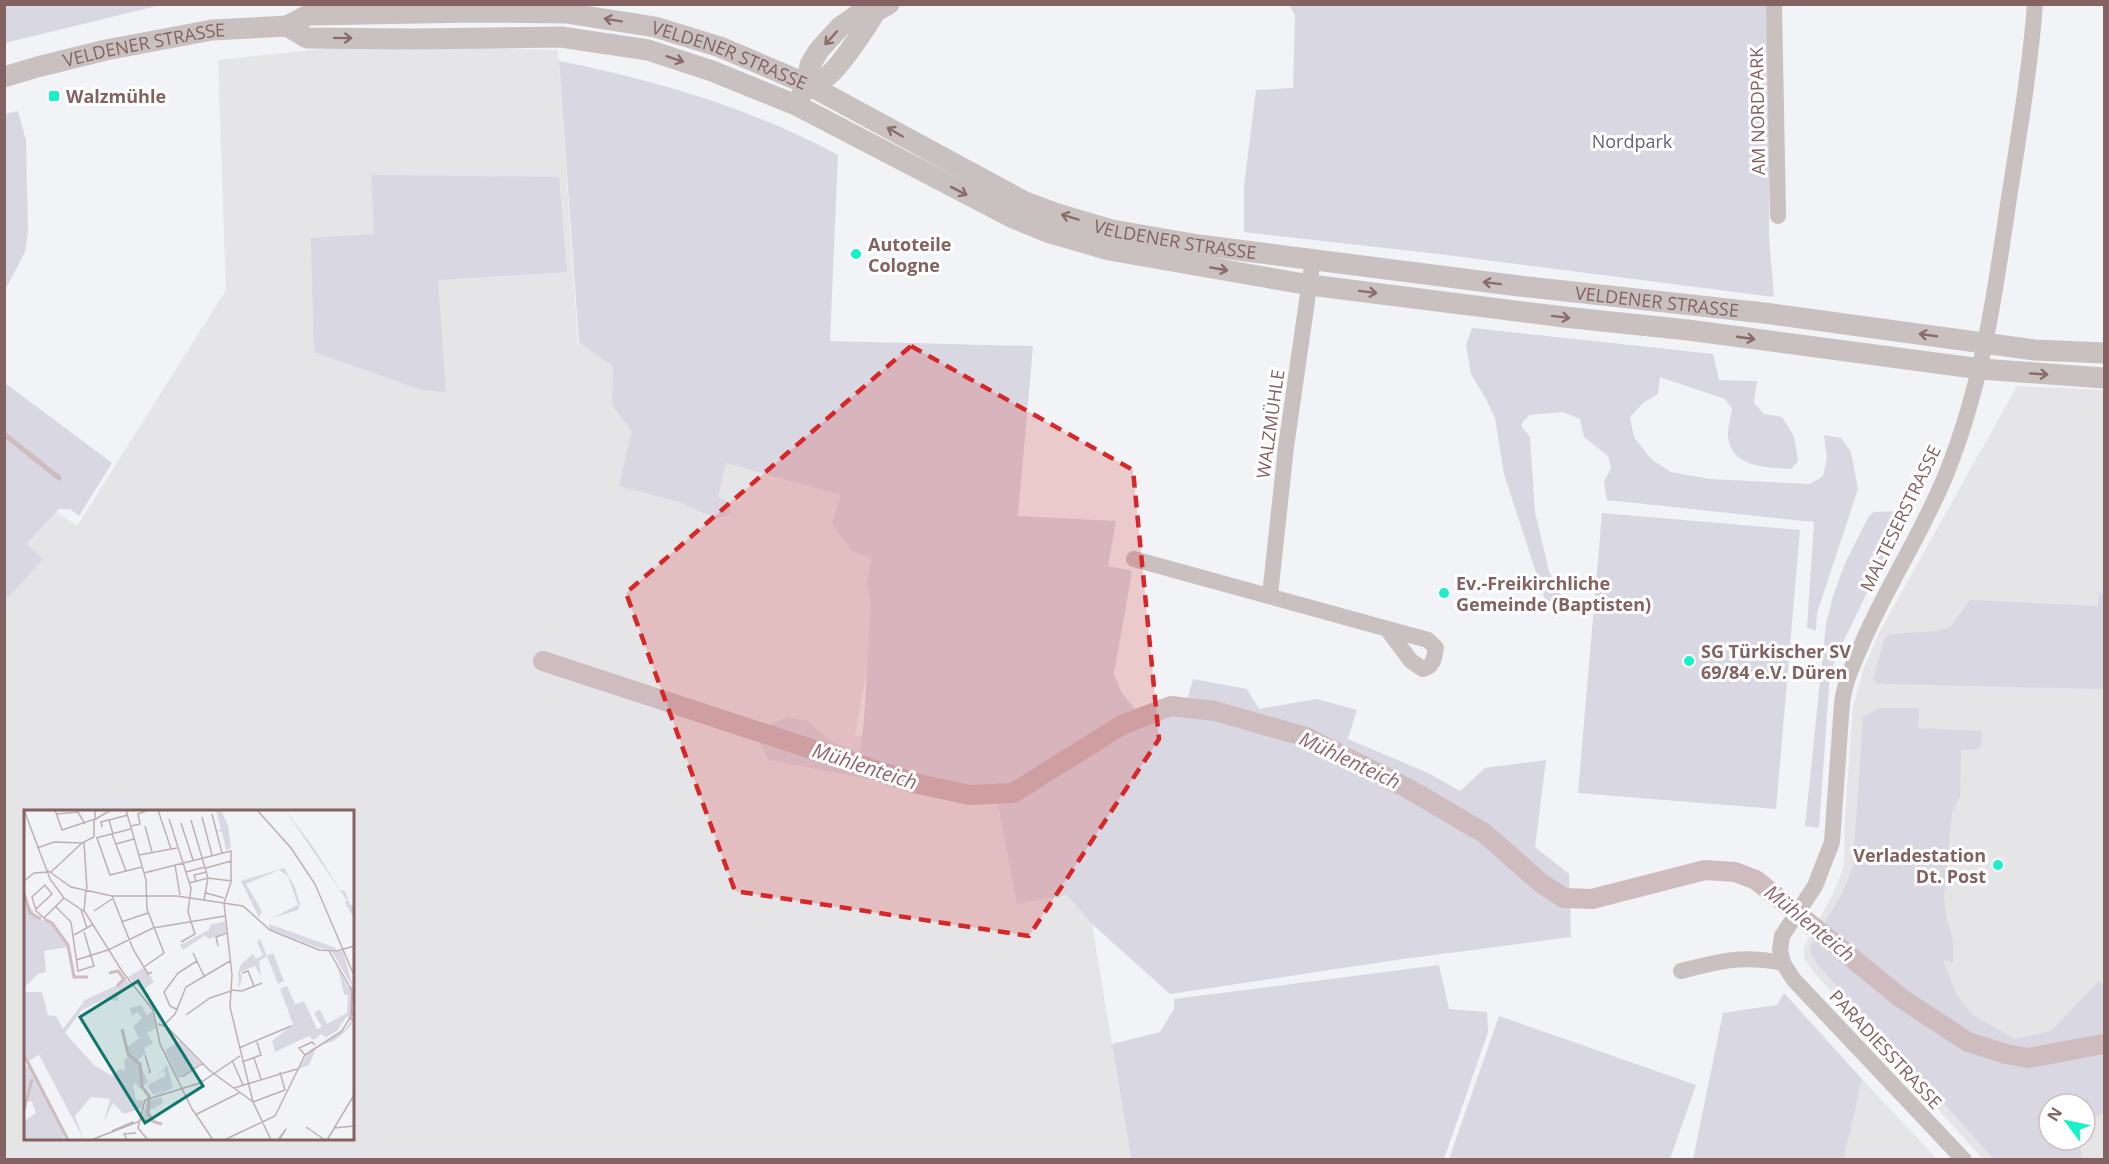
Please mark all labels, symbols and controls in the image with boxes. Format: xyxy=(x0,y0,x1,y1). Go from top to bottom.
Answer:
one-way arrow xyxy=(603,15,623,26)
street label: VELDENER STRASSE xyxy=(649,15,811,95)
street label: VELDENER STRASSE xyxy=(61,17,226,72)
one-way arrow xyxy=(824,30,838,45)
one-way arrow xyxy=(332,32,352,44)
street label: AM NORDPARK xyxy=(1744,46,1770,175)
one-way arrow xyxy=(665,54,684,65)
place label: Walzmühle xyxy=(66,84,166,108)
marker: Walzmühle xyxy=(47,89,61,103)
one-way arrow xyxy=(887,126,904,138)
park label: Nordpark xyxy=(1592,129,1673,153)
one-way arrow xyxy=(950,185,968,197)
one-way arrow xyxy=(1061,211,1080,222)
street label: VELDENER STRASSE xyxy=(1091,213,1258,264)
place label: Autoteile Cologne xyxy=(868,232,951,277)
marker: Autoteile Cologne xyxy=(849,247,863,261)
one-way arrow xyxy=(1209,264,1229,275)
one-way arrow xyxy=(1482,277,1502,288)
street label: VELDENER STRASSE xyxy=(1574,280,1740,322)
one-way arrow xyxy=(1357,287,1377,298)
one-way arrow xyxy=(1551,311,1571,322)
one-way arrow xyxy=(1919,329,1939,340)
one-way arrow xyxy=(1736,333,1755,344)
street label: WALZMÜHLE xyxy=(1250,368,1290,480)
one-way arrow xyxy=(2029,369,2049,380)
street label: MALTESERSTRASSE xyxy=(1854,441,1946,595)
place label: Ev.-Freikirchliche Gemeinde (Baptisten) xyxy=(1456,571,1651,616)
marker: Ev.-Freikirchliche Gemeinde (Baptisten) xyxy=(1437,586,1451,600)
place label: SG Türkischer SV 69/84 e.V. Düren xyxy=(1701,639,1851,684)
marker: SG Türkischer SV 69/84 e.V. Düren xyxy=(1682,654,1696,668)
water label: Mühlenteich xyxy=(1295,725,1405,795)
water label: Mühlenteich xyxy=(809,736,921,796)
inset map xyxy=(24,810,354,1140)
place label: Verladestation Dt. Post xyxy=(1853,843,1986,888)
marker: Verladestation Dt. Post xyxy=(1991,858,2005,872)
water label: Mühlenteich xyxy=(1759,878,1861,968)
street label: PARADIESSTRASSE xyxy=(1824,984,1948,1114)
north arrow xyxy=(2037,1092,2097,1152)
text: N xyxy=(2042,1103,2067,1125)

